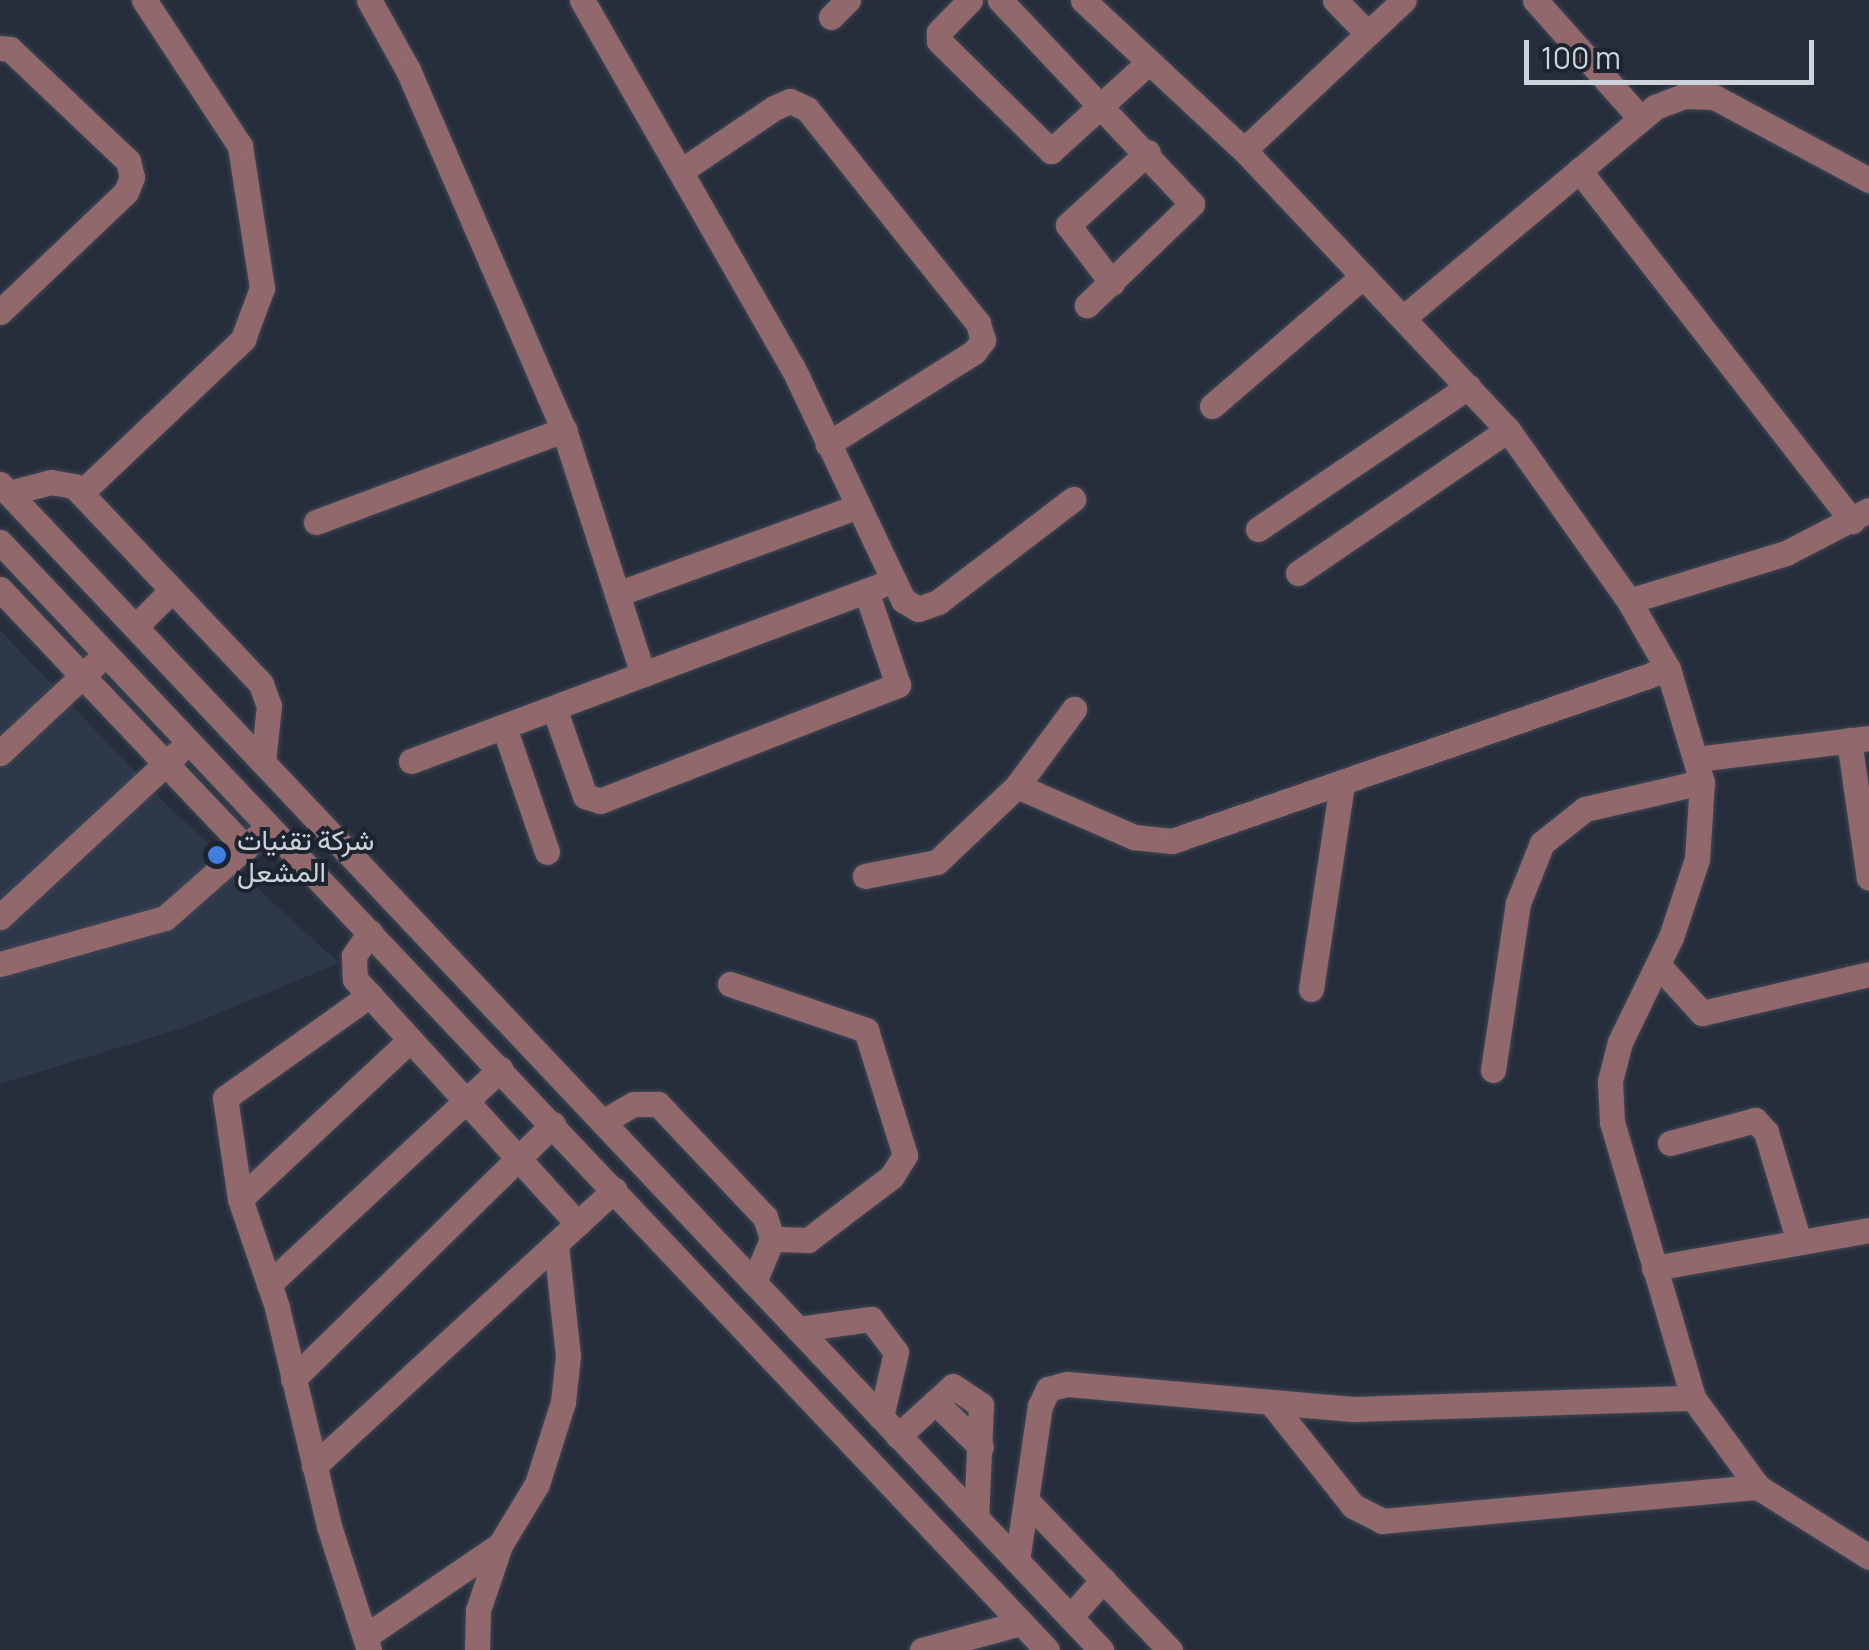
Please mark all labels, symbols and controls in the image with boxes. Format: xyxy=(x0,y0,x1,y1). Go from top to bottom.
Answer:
scale bar xyxy=(1529,20,1819,82)
text: 100 m xyxy=(1541,37,1621,78)
place label: شركة تقنيات المشعل xyxy=(237,822,374,888)
marker: شركة تقنيات المشعل xyxy=(206,844,228,866)

